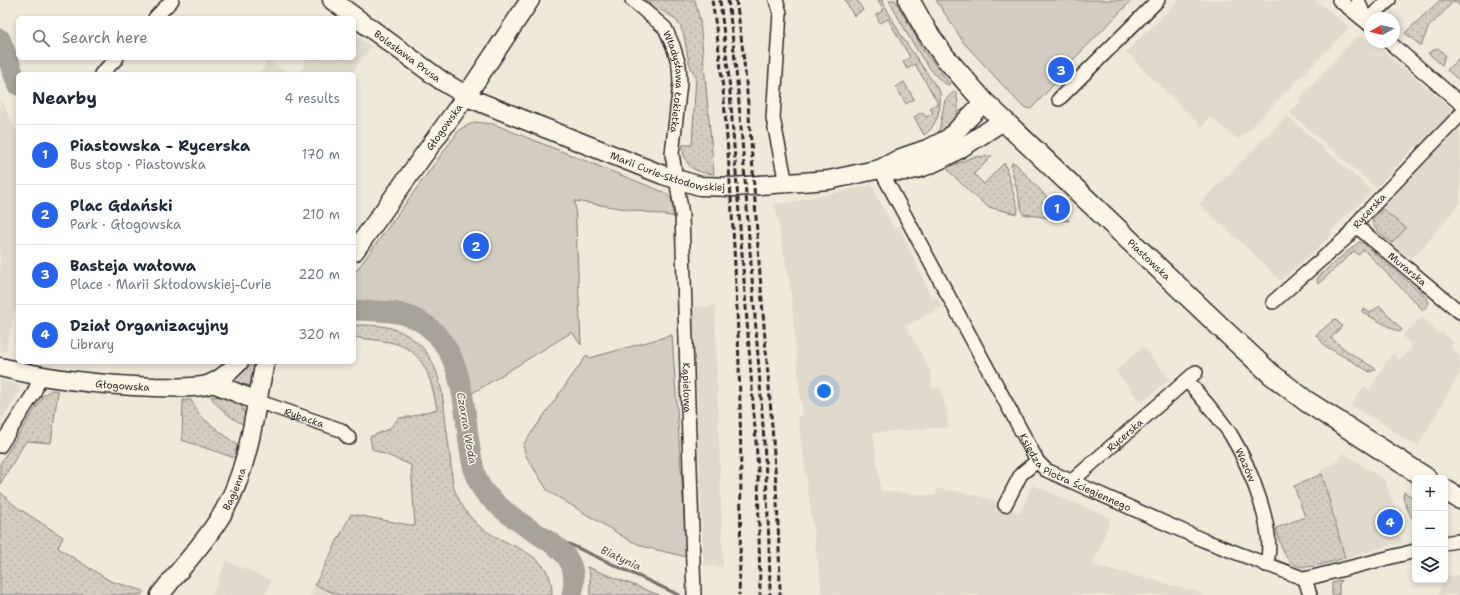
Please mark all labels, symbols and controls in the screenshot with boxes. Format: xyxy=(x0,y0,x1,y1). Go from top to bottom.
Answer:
north arrow xyxy=(1364,12,1400,48)
search box xyxy=(16,16,356,60)
icon: search xyxy=(30,27,52,49)
street label: Bolesława Prusa xyxy=(372,27,444,85)
text: Search here xyxy=(62,28,148,48)
street label: Władysława Łokietka xyxy=(660,29,686,134)
pin: 3 xyxy=(1048,55,1074,85)
text: Nearby xyxy=(32,87,97,109)
text: 4 results xyxy=(284,90,340,107)
street label: Głogowska xyxy=(423,101,466,153)
text: Piastowska - Rycerska xyxy=(70,136,250,156)
text: 1 xyxy=(42,146,48,163)
text: 170 m xyxy=(302,146,340,163)
street label: Marii Curie-Skłodowskiej xyxy=(608,149,726,194)
text: Bus stop · Piastowska xyxy=(70,156,206,173)
street label: Rycerska xyxy=(1350,190,1389,231)
pin: 1 xyxy=(1044,193,1070,223)
text: Plac Gdański xyxy=(70,196,173,216)
text: 2 xyxy=(40,206,50,223)
text: 210 m xyxy=(302,206,340,223)
text: Park · Głogowska xyxy=(70,216,181,233)
pin: 2 xyxy=(463,231,489,261)
street label: Piastowska xyxy=(1125,236,1174,283)
street label: Murarska xyxy=(1385,249,1430,289)
text: Basteja wałowa xyxy=(70,256,196,276)
text: 3 xyxy=(40,266,50,283)
text: 220 m xyxy=(298,266,340,283)
text: Place · Marii Skłodowskiej-Curie xyxy=(70,276,272,293)
text: Dział Organizacyjny xyxy=(70,316,229,336)
text: 4 xyxy=(40,326,50,343)
text: 320 m xyxy=(298,326,340,343)
text: Library xyxy=(70,336,114,353)
street label: Kąpielowa xyxy=(680,363,694,414)
street label: Głogowska xyxy=(95,377,151,394)
your location xyxy=(814,381,834,401)
water label: Czarna Woda xyxy=(453,391,480,465)
street label: Rybacka xyxy=(283,405,326,431)
street label: Rycerska xyxy=(1104,415,1146,454)
street label: Księdza Piotra Ściegiennego xyxy=(1017,431,1133,514)
street label: Wazów xyxy=(1232,446,1259,484)
street label: Bagienna xyxy=(220,466,249,513)
map controls xyxy=(1412,475,1448,583)
button: + xyxy=(1412,475,1448,511)
pin: 4 xyxy=(1377,507,1403,537)
button: − xyxy=(1412,511,1448,547)
water label: Białynia xyxy=(598,543,644,574)
button: layers xyxy=(1412,547,1448,583)

